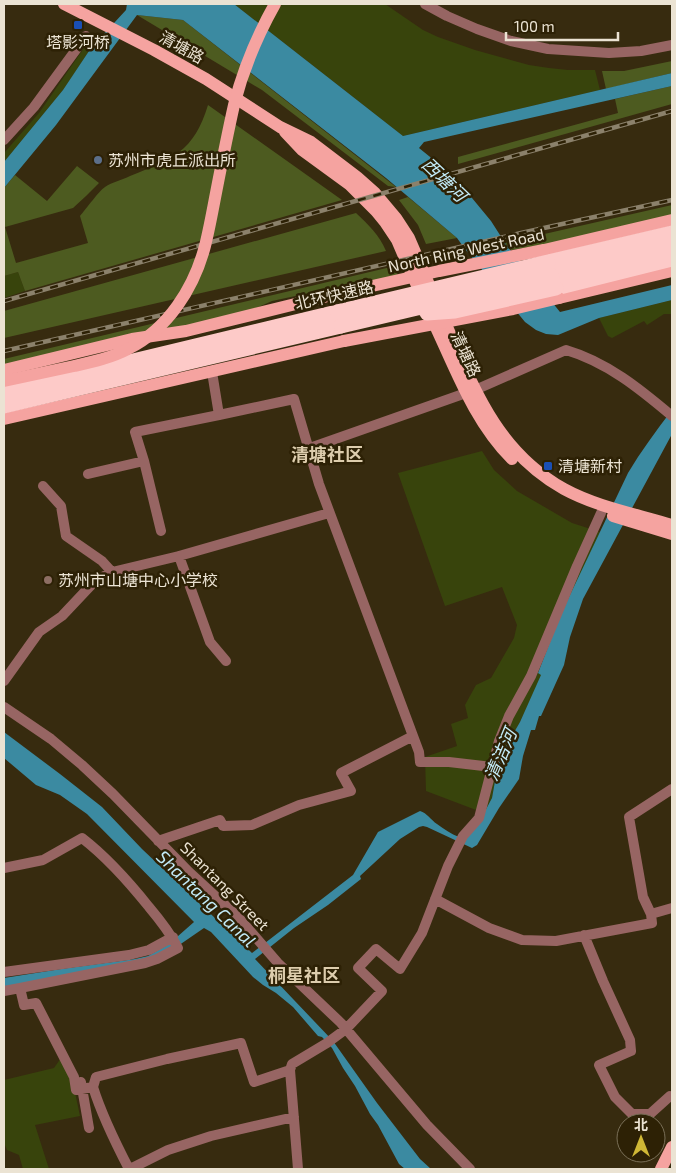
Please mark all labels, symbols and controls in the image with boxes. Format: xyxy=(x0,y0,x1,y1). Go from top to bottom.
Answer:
scale bar xyxy=(506,10,618,42)
text: 100 m xyxy=(514,17,555,35)
marker: 塔影河桥 xyxy=(72,19,84,31)
street label: 清塘路 xyxy=(157,27,208,67)
place label: 塔影河桥 xyxy=(46,32,110,51)
place label: 苏州市虎丘派出所 xyxy=(108,150,236,169)
water label: 西塘河 xyxy=(418,153,474,208)
marker: 苏州市虎丘派出所 xyxy=(92,154,104,166)
street label: North Ring West Road xyxy=(386,224,546,275)
street label: 北环快速路 xyxy=(293,276,375,313)
street label: 清塘路 xyxy=(448,328,485,380)
district label: 清塘社区 xyxy=(291,443,363,465)
place label: 清塘新村 xyxy=(558,456,622,475)
marker: 清塘新村 xyxy=(542,460,554,472)
place label: 苏州市山塘中心小学校 xyxy=(58,570,218,589)
marker: 苏州市山塘中心小学校 xyxy=(42,574,54,586)
water label: 清洁河 xyxy=(479,723,522,784)
street label: Shantang Street xyxy=(177,837,274,934)
water label: Shantang Canal xyxy=(152,845,261,951)
district label: 桐星社区 xyxy=(268,964,340,986)
north arrow xyxy=(616,1113,666,1163)
text: 北 xyxy=(634,1116,648,1133)

